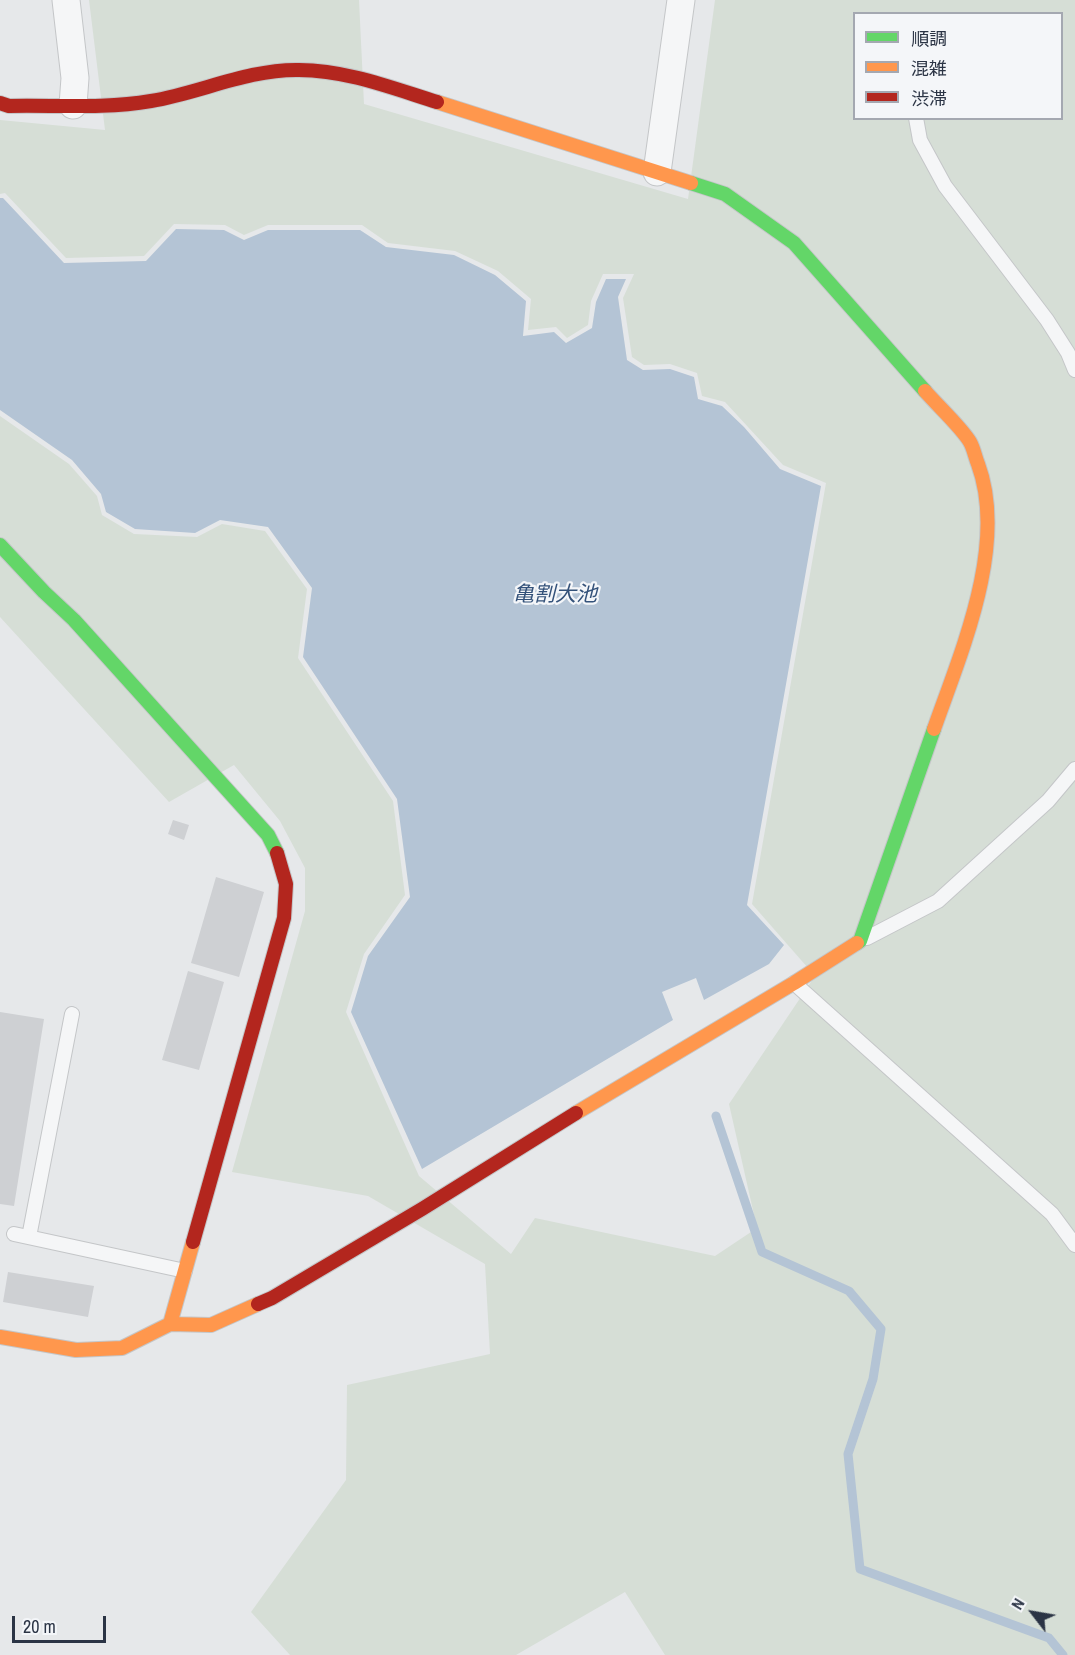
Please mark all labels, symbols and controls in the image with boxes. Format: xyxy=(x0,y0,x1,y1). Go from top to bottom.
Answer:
legend xyxy=(853,12,1063,120)
text: 順調 xyxy=(911,26,947,51)
text: 混雑 xyxy=(911,56,947,81)
text: 渋滞 xyxy=(911,86,947,111)
water label: 亀割大池 xyxy=(513,582,597,608)
north arrow xyxy=(1003,1583,1063,1643)
text: N xyxy=(1006,1594,1029,1613)
scale bar xyxy=(15,1604,110,1642)
text: 20 m xyxy=(23,1614,56,1639)

